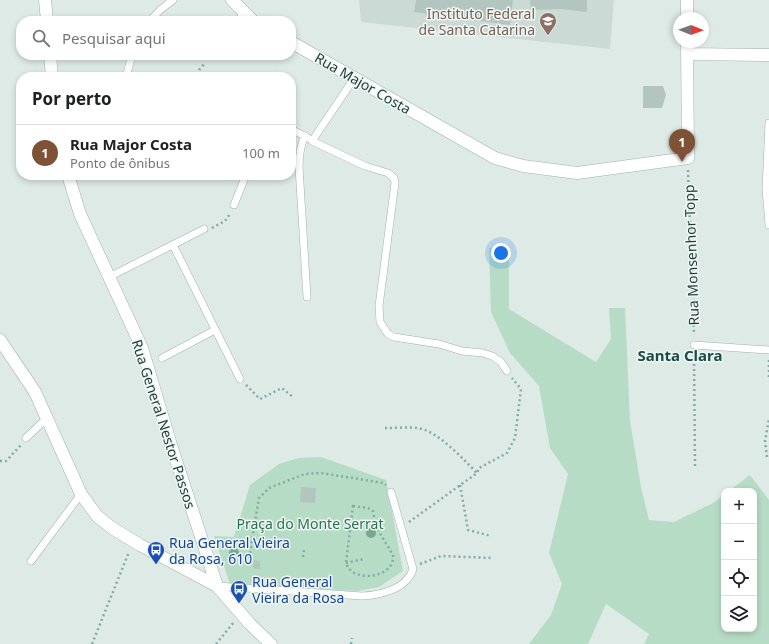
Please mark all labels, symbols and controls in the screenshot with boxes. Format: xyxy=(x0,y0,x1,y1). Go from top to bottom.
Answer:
place label: Instituto Federal de Santa Catarina xyxy=(419,4,535,39)
school or university icon: Instituto Federal de Santa Catarina xyxy=(538,11,558,36)
north arrow xyxy=(673,12,709,48)
search box xyxy=(16,16,296,60)
icon: search xyxy=(30,27,52,49)
text: Pesquisar aqui xyxy=(62,28,166,48)
street label: Rua Major Costa xyxy=(312,48,414,118)
text: Por perto xyxy=(32,87,112,110)
pin: 1 xyxy=(669,129,695,162)
text: Rua Major Costa xyxy=(70,134,192,154)
text: 1 xyxy=(41,144,49,162)
text: 100 m xyxy=(242,144,280,162)
text: Ponto de ônibus xyxy=(70,154,170,172)
street label: Rua Monsenhor Topp xyxy=(679,184,703,326)
your location xyxy=(491,243,511,263)
street label: Rua General Nestor Passos xyxy=(128,337,201,511)
district label: Santa Clara xyxy=(638,345,722,365)
map controls xyxy=(721,488,757,632)
button: + xyxy=(721,488,757,524)
park label: Praça do Monte Serrat xyxy=(237,514,383,533)
button: − xyxy=(721,524,757,560)
place label: Rua General Vieira da Rosa, 610 xyxy=(169,533,290,568)
bus stop icon: Rua General Vieira da Rosa, 610 xyxy=(146,540,166,565)
button: locate xyxy=(721,560,757,596)
place label: Rua General Vieira da Rosa xyxy=(252,572,344,607)
bus stop icon: Rua General Vieira da Rosa xyxy=(229,579,249,604)
button: layers xyxy=(721,596,757,632)

